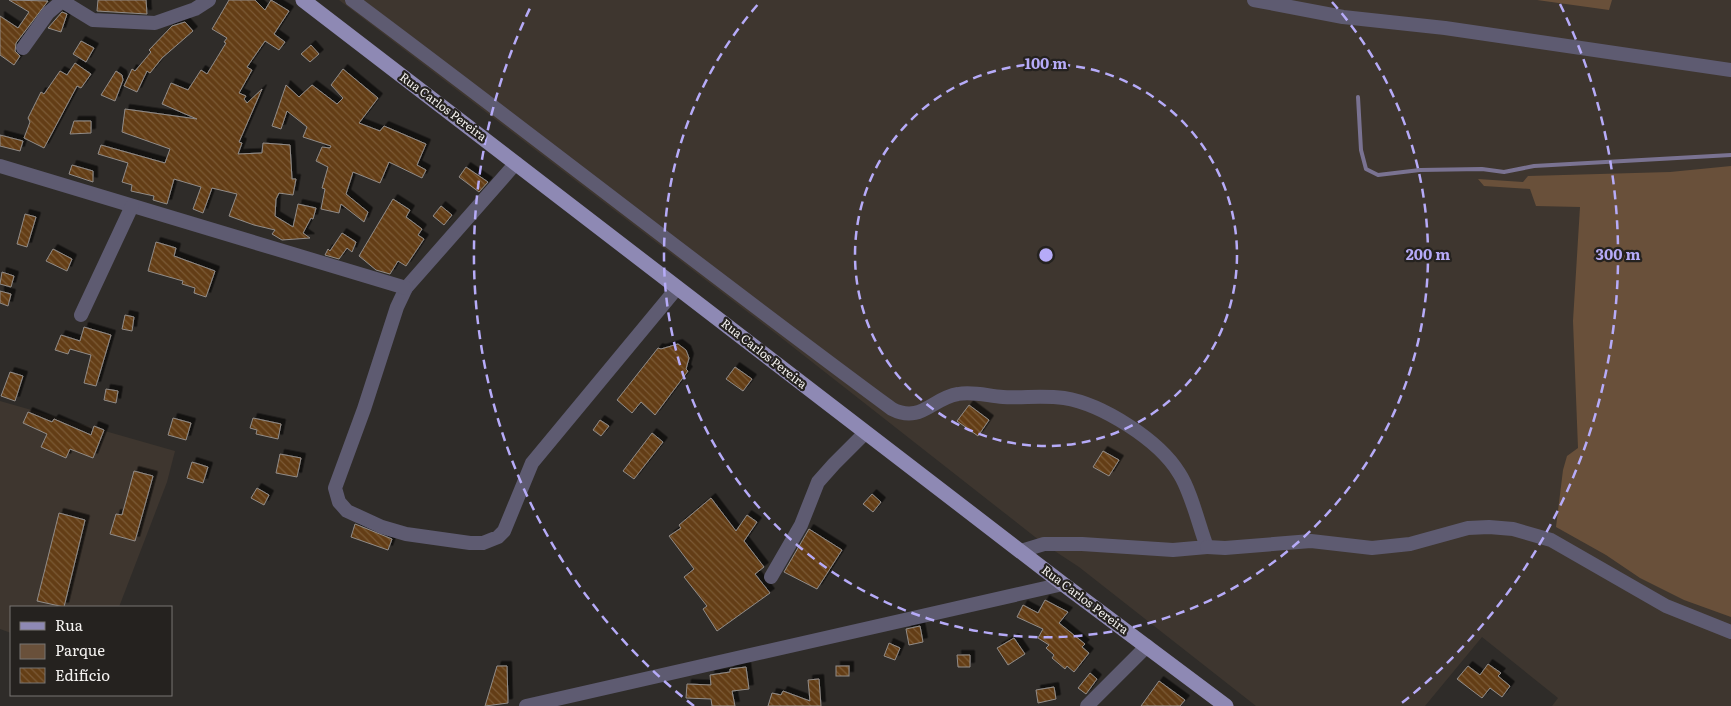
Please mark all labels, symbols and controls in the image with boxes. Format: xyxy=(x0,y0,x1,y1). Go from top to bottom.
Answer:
text: 100 m xyxy=(1025,51,1067,74)
street label: Rua Carlos Pereira xyxy=(396,68,491,145)
text: 200 m xyxy=(1406,242,1450,265)
text: 300 m xyxy=(1596,242,1640,265)
centre of rings xyxy=(1037,246,1055,264)
street label: Rua Carlos Pereira xyxy=(718,314,812,393)
street label: Rua Carlos Pereira xyxy=(1038,561,1133,638)
legend xyxy=(10,606,172,696)
text: Rua xyxy=(55,613,84,636)
text: Parque xyxy=(55,638,105,661)
text: Edifício xyxy=(55,663,110,686)

